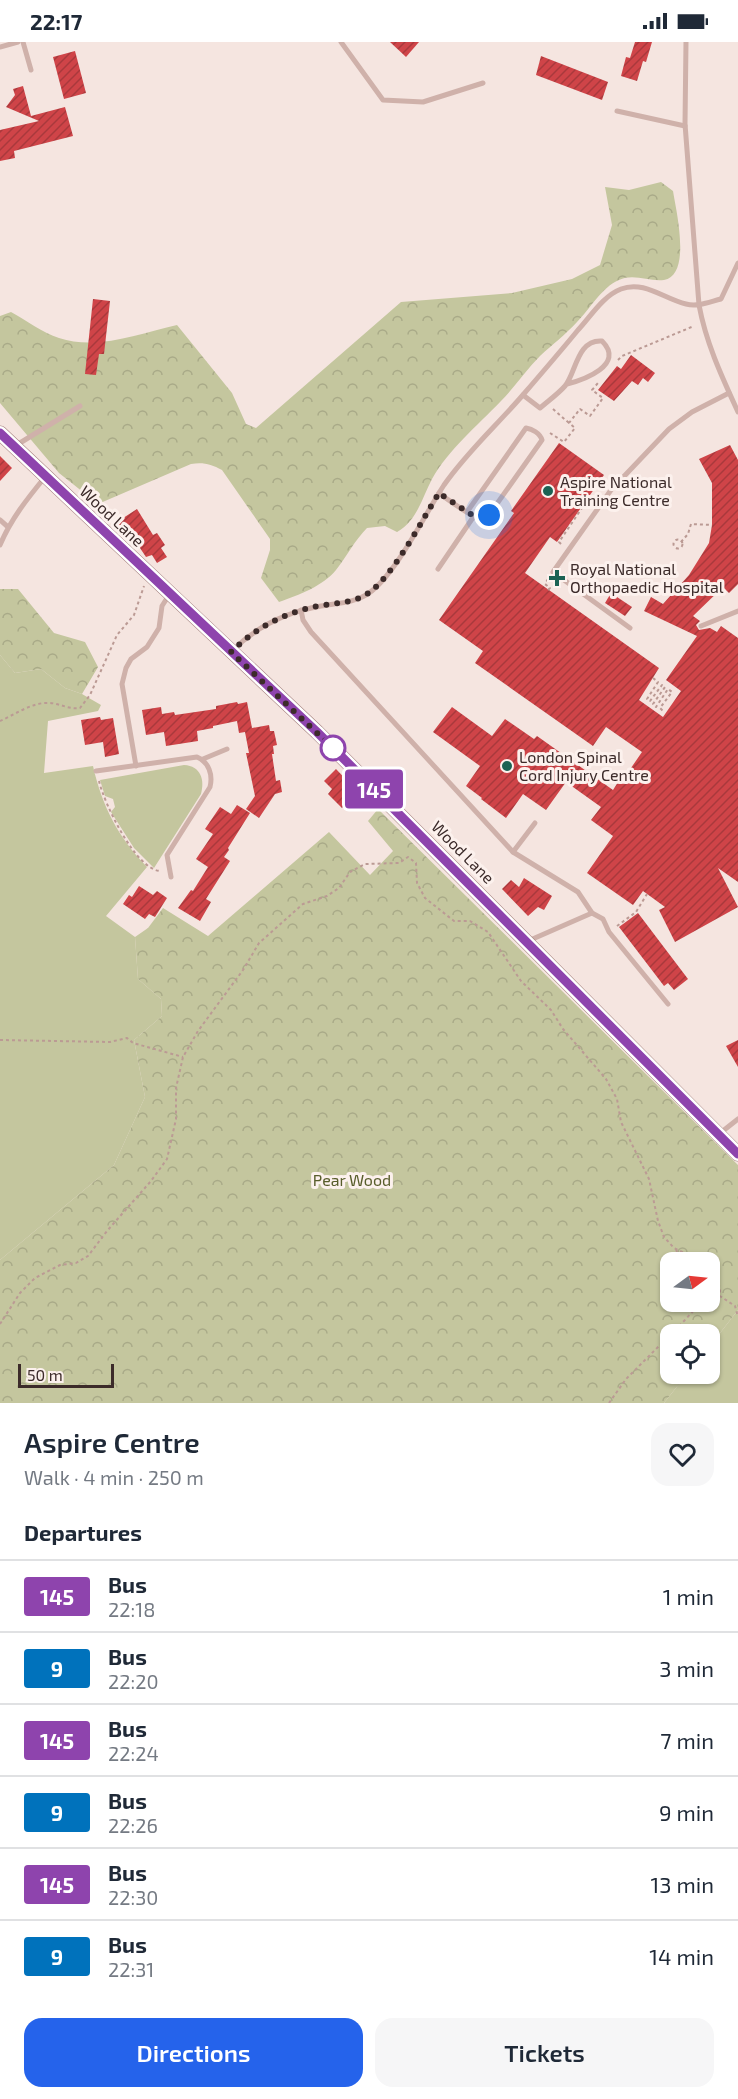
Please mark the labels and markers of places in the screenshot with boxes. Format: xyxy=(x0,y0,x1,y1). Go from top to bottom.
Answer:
place label: Aspire National Training Centre xyxy=(560,472,672,509)
marker: Aspire National Training Centre xyxy=(541,484,555,498)
place label: Royal National Orthopaedic Hospital xyxy=(570,559,724,596)
marker: Royal National Orthopaedic Hospital xyxy=(548,569,566,587)
unlabelled marker xyxy=(320,735,346,761)
place label: London Spinal Cord Injury Centre xyxy=(519,747,649,785)
marker: London Spinal Cord Injury Centre xyxy=(500,759,514,773)

